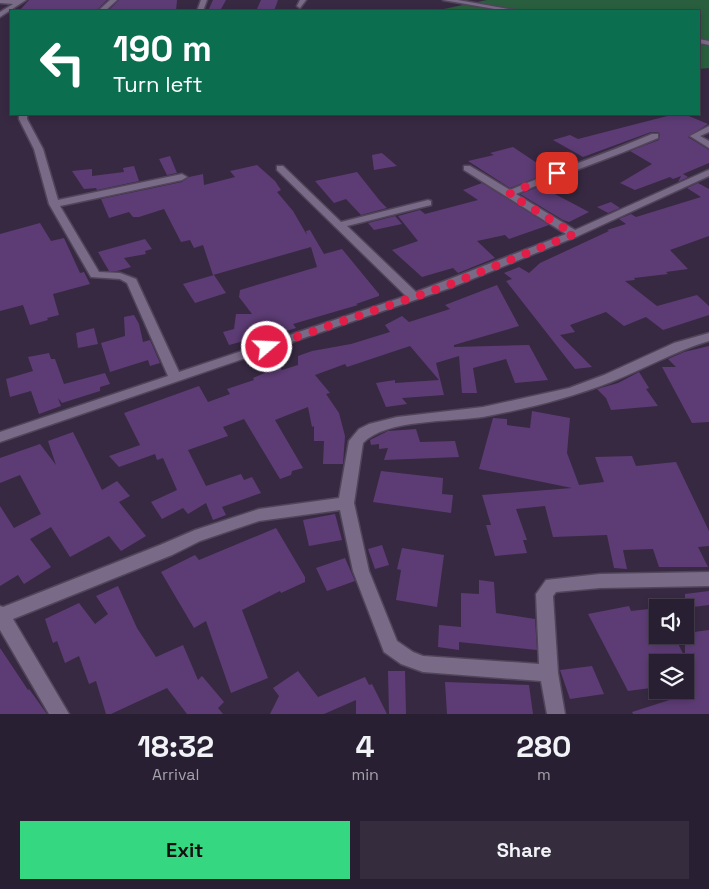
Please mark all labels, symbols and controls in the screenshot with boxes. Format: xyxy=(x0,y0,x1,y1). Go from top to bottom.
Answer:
text: 190 m xyxy=(113,27,212,71)
icon: left xyxy=(30,30,95,95)
text: Turn left xyxy=(113,70,203,98)
pin xyxy=(536,152,578,194)
icon: arrive xyxy=(543,159,571,187)
position arrow xyxy=(240,320,292,372)
map controls xyxy=(649,599,694,699)
button: sound xyxy=(649,599,694,644)
button: layers xyxy=(649,654,694,699)
text: 18:32 xyxy=(137,727,214,766)
text: 4 xyxy=(356,727,375,766)
text: 280 xyxy=(516,727,572,766)
text: Arrival xyxy=(152,764,199,785)
text: min xyxy=(351,764,379,785)
text: m xyxy=(537,764,551,785)
button: Exit xyxy=(20,821,350,879)
button: Share xyxy=(360,821,689,879)

